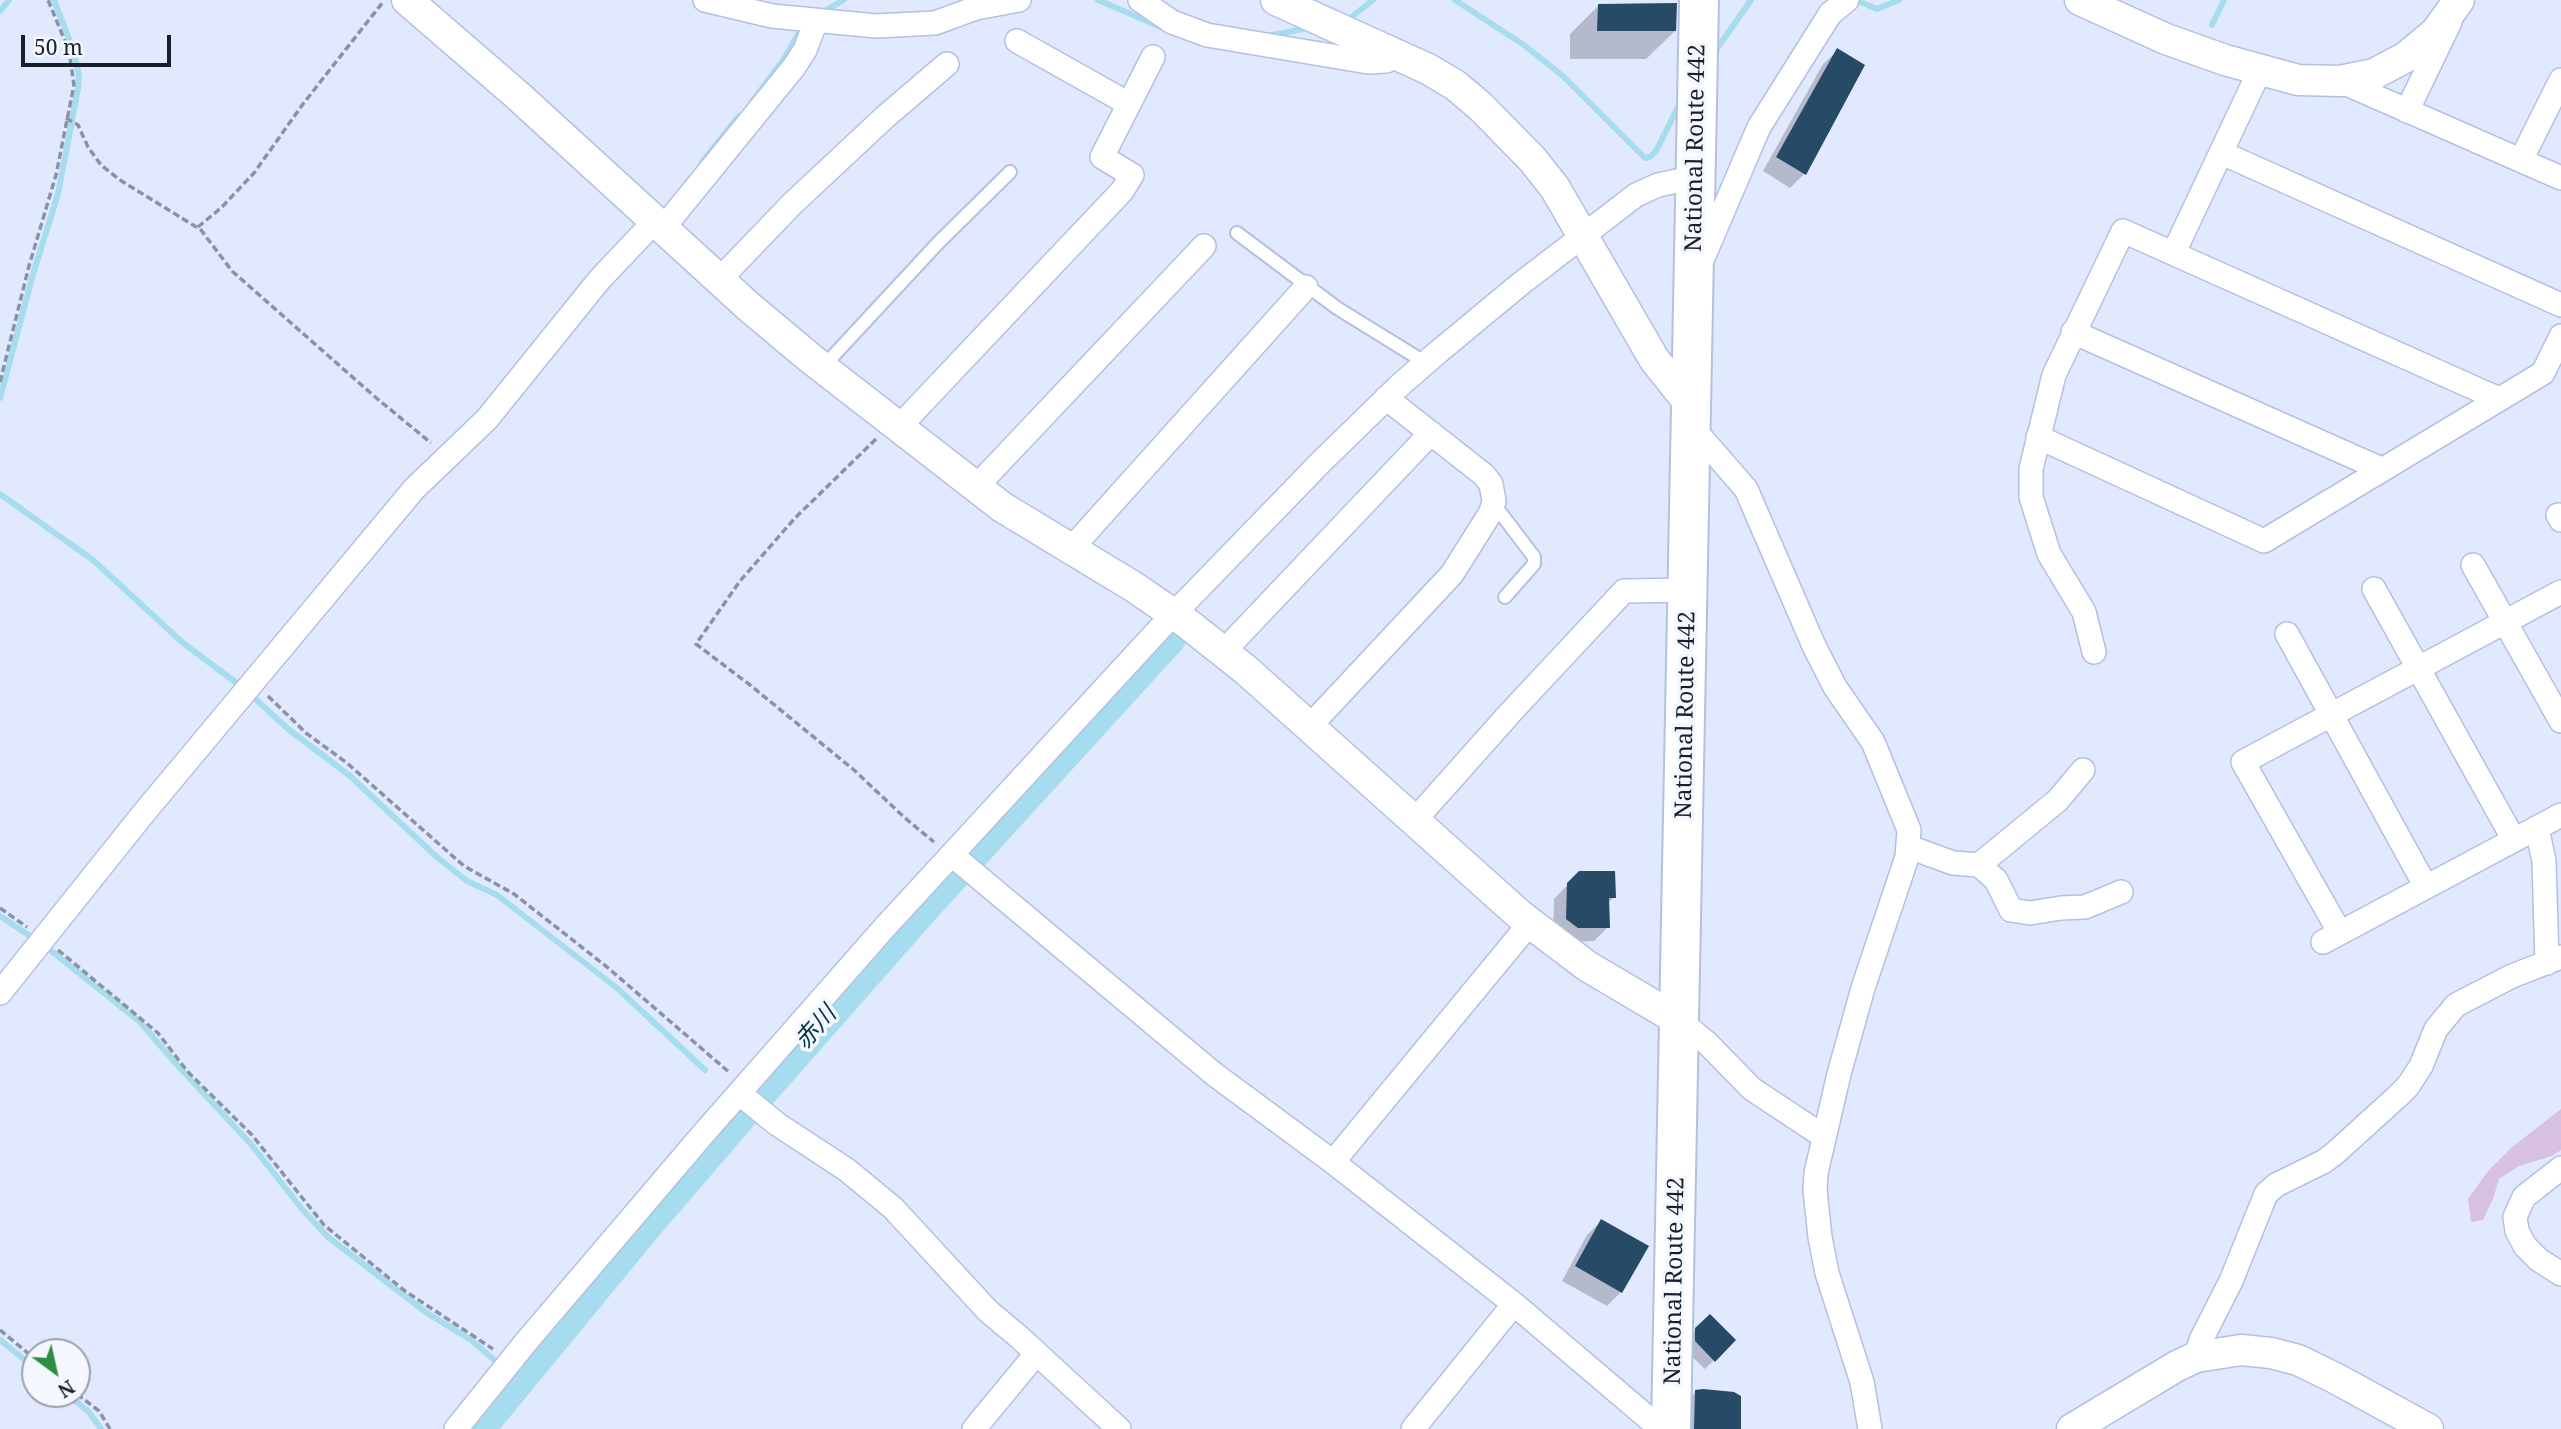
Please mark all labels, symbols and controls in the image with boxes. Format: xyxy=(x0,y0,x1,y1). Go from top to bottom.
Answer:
scale bar xyxy=(24,21,175,65)
text: 50 m xyxy=(34,33,83,61)
street label: National Route 442 xyxy=(1680,44,1712,252)
street label: National Route 442 xyxy=(1670,611,1702,819)
water label: 赤川 xyxy=(789,1001,843,1055)
street label: National Route 442 xyxy=(1659,1177,1691,1385)
north arrow xyxy=(21,1338,91,1408)
text: N xyxy=(53,1374,80,1404)

